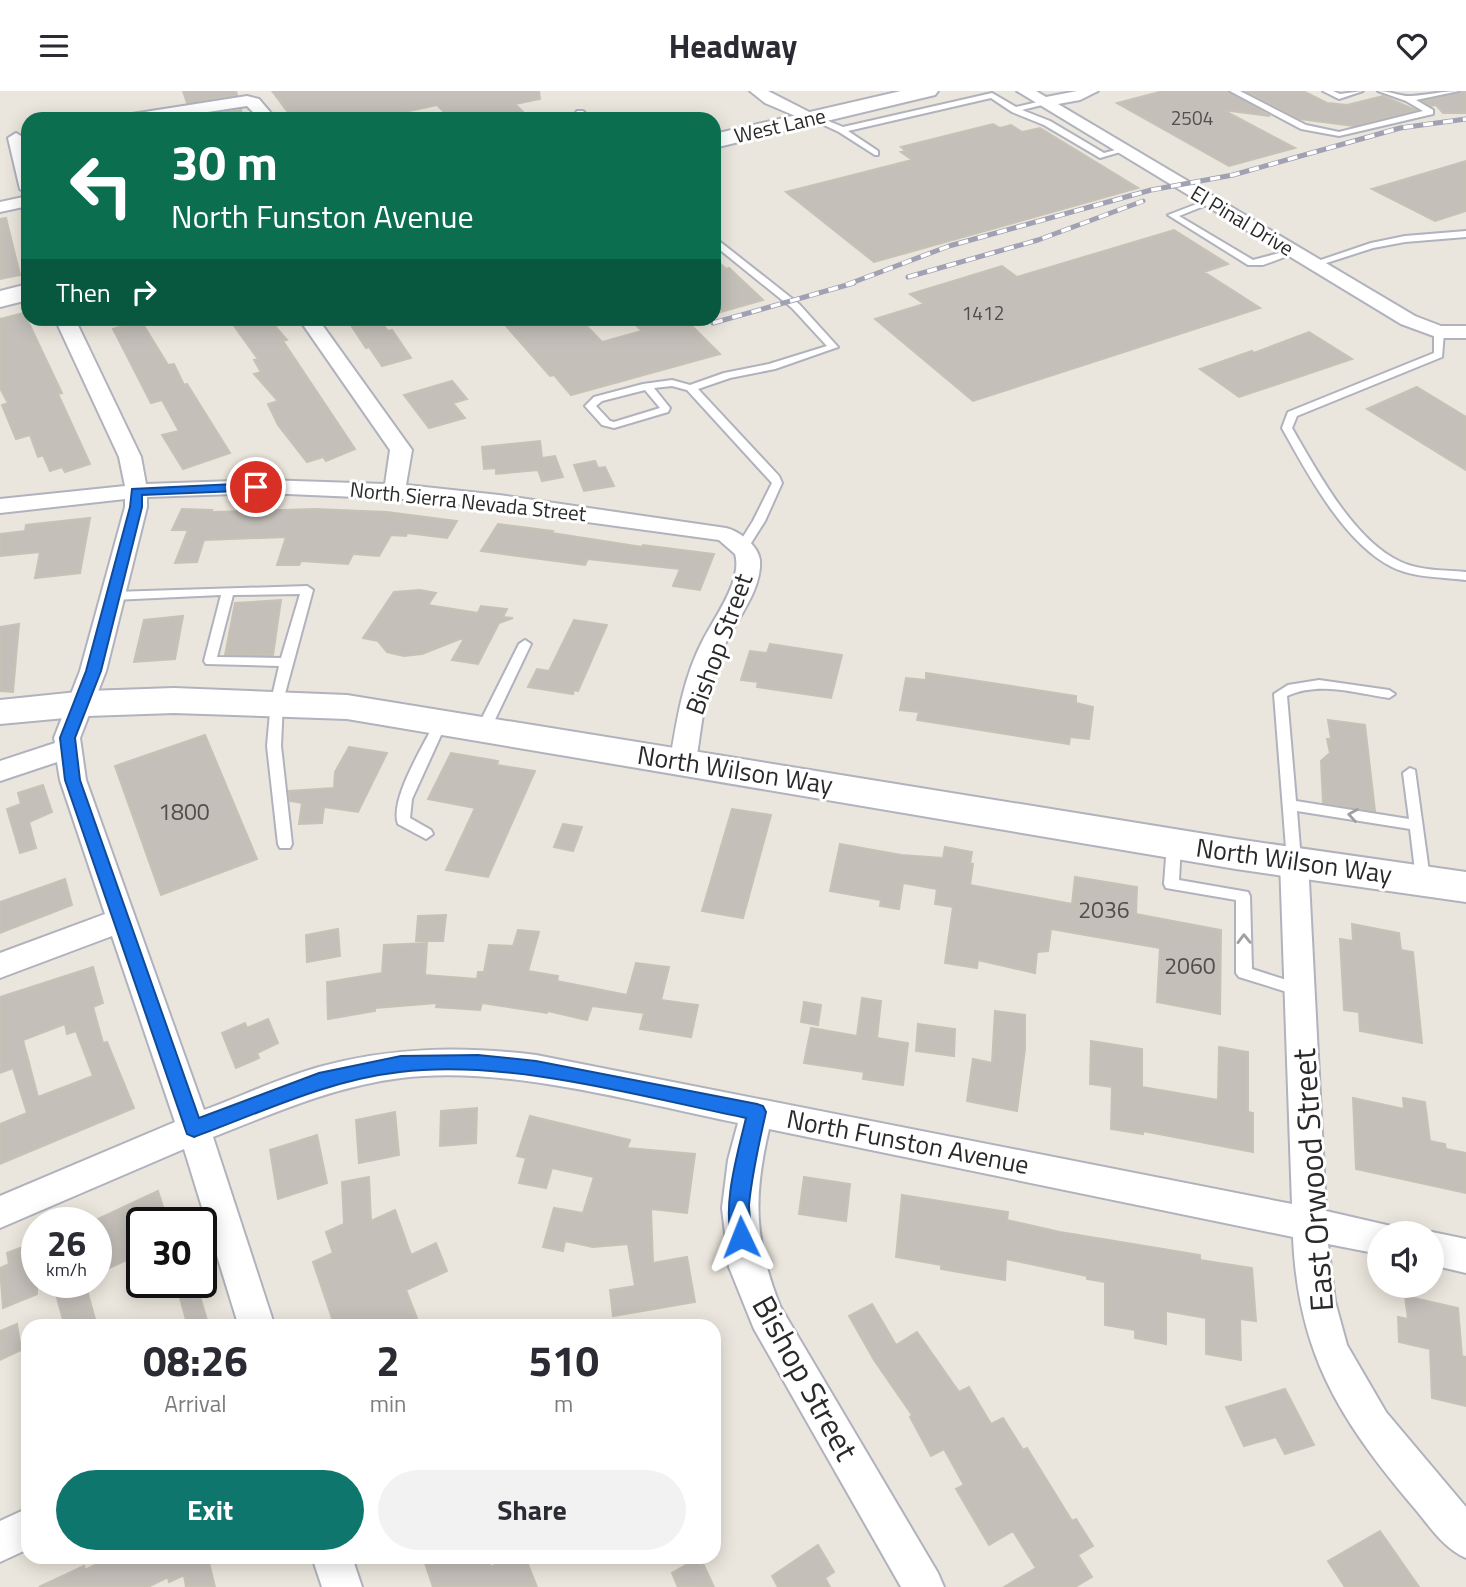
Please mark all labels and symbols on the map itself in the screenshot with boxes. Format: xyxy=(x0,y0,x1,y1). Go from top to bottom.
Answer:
street label: West Lane xyxy=(731,99,829,151)
house number: 2504 xyxy=(1171,103,1213,132)
street label: El Pinal Drive xyxy=(1185,177,1300,264)
house number: 1412 xyxy=(962,298,1004,327)
pin xyxy=(226,457,286,517)
street label: North Sierra Nevada Street xyxy=(348,473,588,529)
street label: Bishop Street xyxy=(675,568,762,720)
street label: North Wilson Way xyxy=(635,735,836,804)
house number: 1800 xyxy=(158,794,210,829)
one-way arrow xyxy=(1347,808,1359,823)
street label: North Wilson Way xyxy=(1194,827,1394,894)
house number: 2036 xyxy=(1078,892,1130,927)
one-way arrow xyxy=(1236,934,1252,944)
house number: 2060 xyxy=(1164,948,1216,983)
street label: East Orwood Street xyxy=(1279,1047,1345,1313)
street label: North Funston Avenue xyxy=(784,1099,1033,1184)
position arrow xyxy=(704,1200,778,1274)
speed limit sign: 30 xyxy=(126,1207,217,1298)
street label: Bishop Street xyxy=(741,1286,871,1469)

